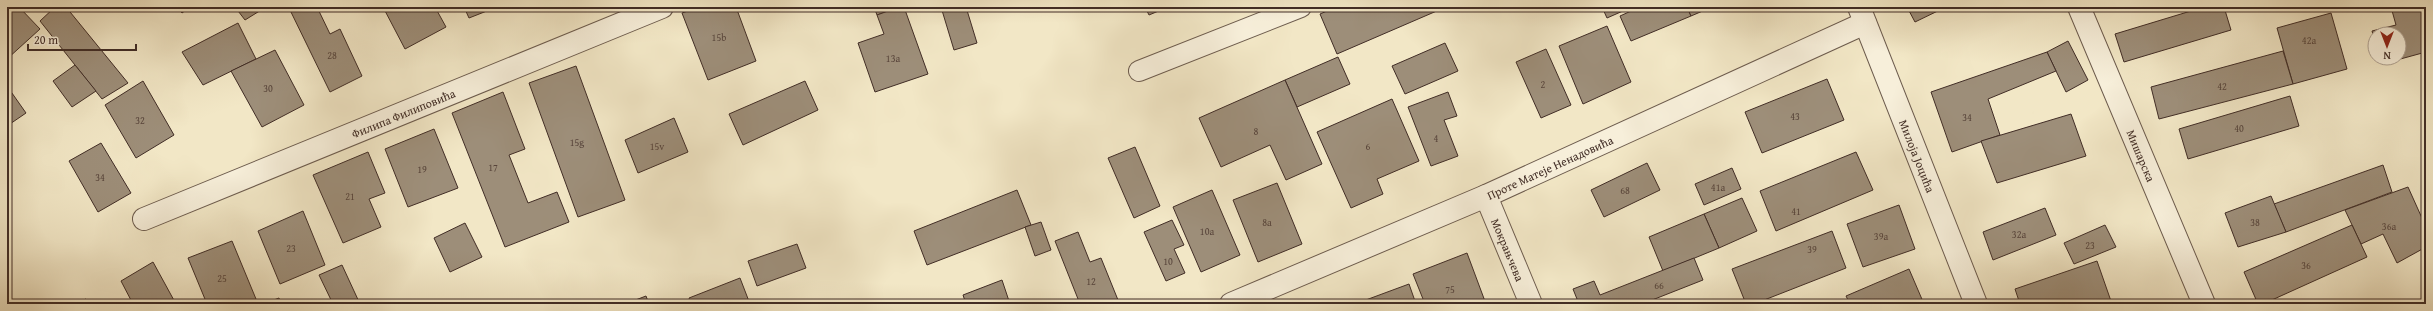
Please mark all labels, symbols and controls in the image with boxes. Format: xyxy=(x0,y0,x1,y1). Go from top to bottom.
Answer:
scale bar xyxy=(28,26,136,52)
north arrow xyxy=(2367,26,2407,66)
house number: 15b xyxy=(712,30,726,45)
text: 20 m xyxy=(34,31,58,48)
house number: 42a xyxy=(2302,33,2316,48)
house number: 28 xyxy=(327,48,337,63)
text: N xyxy=(2383,48,2391,64)
house number: 13a xyxy=(886,51,900,66)
house number: 2 xyxy=(1541,77,1546,92)
house number: 42 xyxy=(2217,79,2227,94)
house number: 30 xyxy=(263,81,273,96)
street label: Филипа Филиповића xyxy=(349,84,458,142)
house number: 43 xyxy=(1790,109,1800,124)
house number: 34 xyxy=(1962,110,1972,125)
house number: 32 xyxy=(135,113,145,128)
street label: Милоја Јоцића xyxy=(1896,117,1940,195)
house number: 40 xyxy=(2234,121,2244,136)
house number: 8 xyxy=(1254,124,1259,139)
street label: Мишарска xyxy=(2123,127,2160,184)
house number: 4 xyxy=(1434,131,1439,146)
street label: Проте Матеје Ненадовића xyxy=(1484,131,1616,203)
house number: 15g xyxy=(570,135,584,150)
house number: 15v xyxy=(650,139,664,154)
house number: 6 xyxy=(1366,139,1371,154)
house number: 17 xyxy=(488,160,498,175)
house number: 19 xyxy=(417,162,427,177)
house number: 34 xyxy=(95,170,105,185)
house number: 41a xyxy=(1711,180,1725,195)
house number: 68 xyxy=(1620,183,1630,198)
house number: 21 xyxy=(345,189,355,204)
house number: 41 xyxy=(1791,204,1801,219)
house number: 8a xyxy=(1262,215,1272,230)
street label: Мокрањчева xyxy=(1488,215,1529,284)
house number: 38 xyxy=(2250,215,2260,230)
house number: 36a xyxy=(2382,219,2396,234)
house number: 10a xyxy=(1200,224,1214,239)
house number: 32a xyxy=(2012,227,2026,242)
house number: 39a xyxy=(1874,229,1888,244)
house number: 23 xyxy=(2085,238,2095,253)
house number: 23 xyxy=(286,241,296,256)
house number: 39 xyxy=(1807,242,1817,257)
house number: 10 xyxy=(1163,254,1173,269)
house number: 36 xyxy=(2301,258,2311,273)
house number: 25 xyxy=(217,271,227,286)
house number: 12 xyxy=(1086,274,1096,289)
house number: 66 xyxy=(1654,278,1664,293)
house number: 75 xyxy=(1445,282,1455,297)

